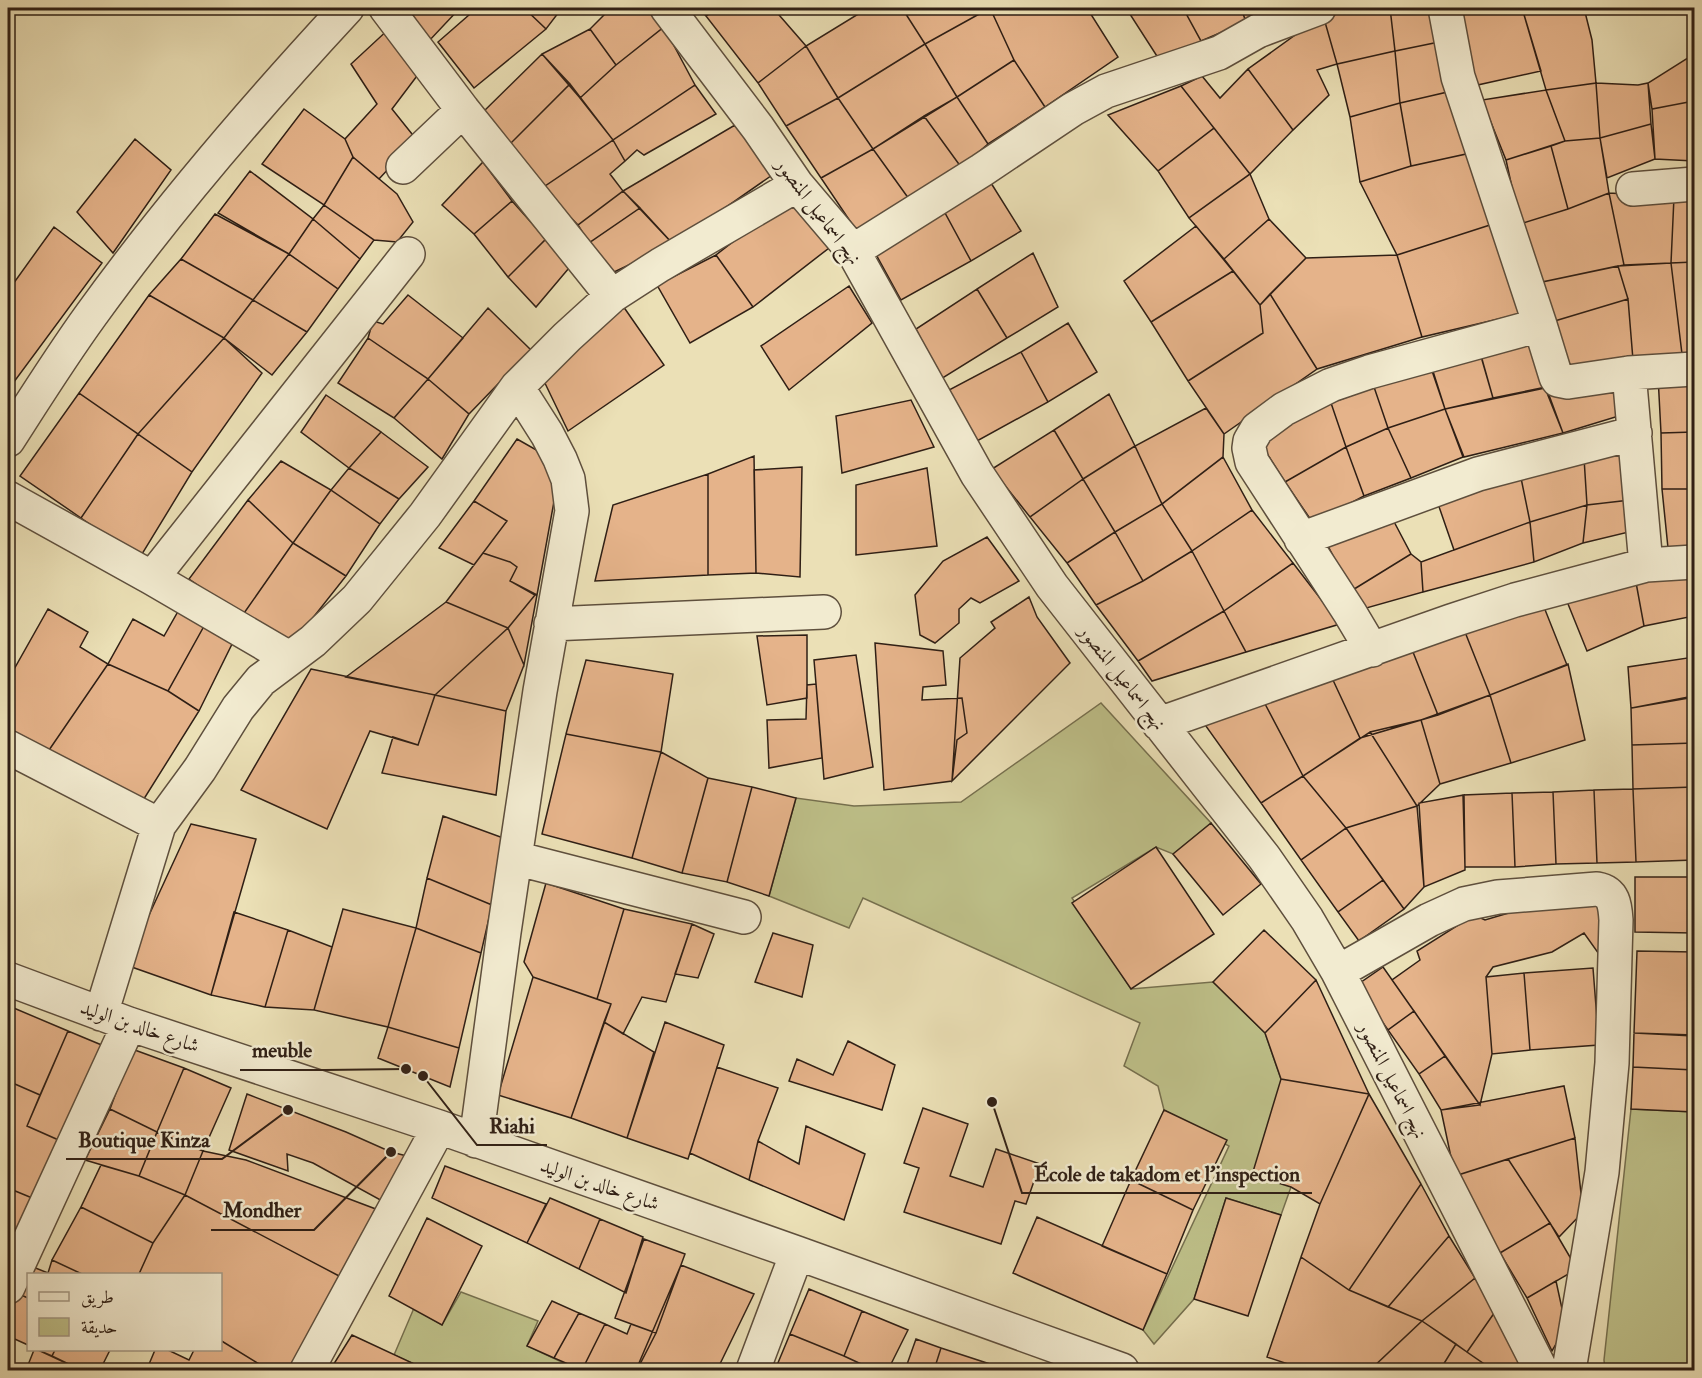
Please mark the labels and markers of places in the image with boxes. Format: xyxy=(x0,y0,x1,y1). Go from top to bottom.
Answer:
callout: meuble xyxy=(240,1031,325,1070)
callout: Riahi xyxy=(477,1106,547,1145)
callout: Boutique Kinza xyxy=(66,1120,222,1159)
callout: École de takadom et l'inspection xyxy=(1022,1154,1312,1193)
callout: Mondher xyxy=(211,1191,314,1230)

